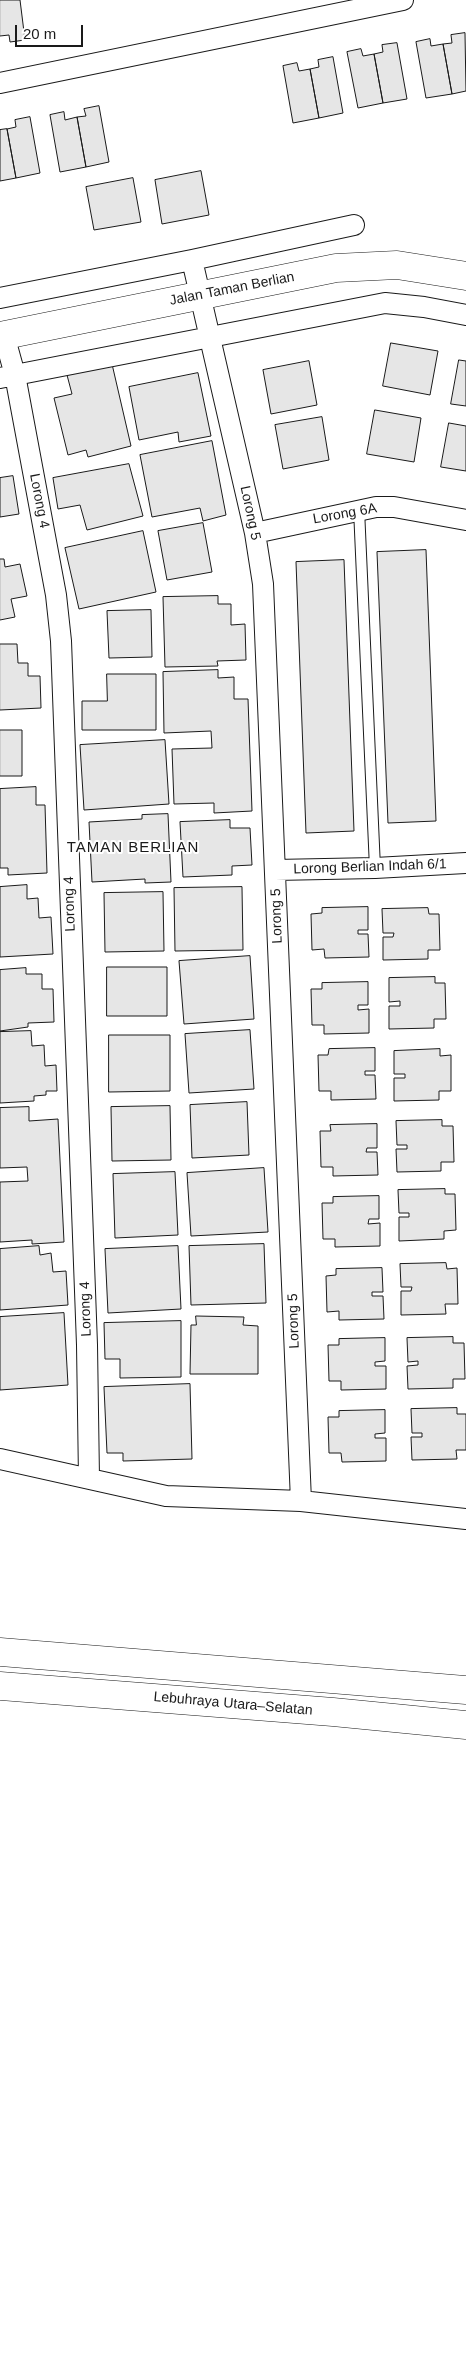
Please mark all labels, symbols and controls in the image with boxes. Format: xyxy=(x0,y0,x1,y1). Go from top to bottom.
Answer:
scale bar xyxy=(18,15,85,47)
text: 20 m xyxy=(23,25,56,42)
street label: Jalan Taman Berlian xyxy=(168,269,296,309)
street label: Lorong 4 xyxy=(25,472,53,530)
street label: Lorong 5 xyxy=(236,484,264,542)
street label: Lorong 6A xyxy=(312,500,378,528)
district label: TAMAN BERLIAN xyxy=(65,839,201,857)
street label: Lorong Berlian Indah 6/1 xyxy=(293,856,447,878)
street label: Lorong 4 xyxy=(61,876,79,932)
street label: Lorong 5 xyxy=(268,888,286,944)
street label: Lorong 4 xyxy=(77,1281,95,1337)
street label: Lorong 5 xyxy=(285,1293,303,1349)
street label: Lebuhraya Utara–Selatan xyxy=(153,1689,313,1719)

